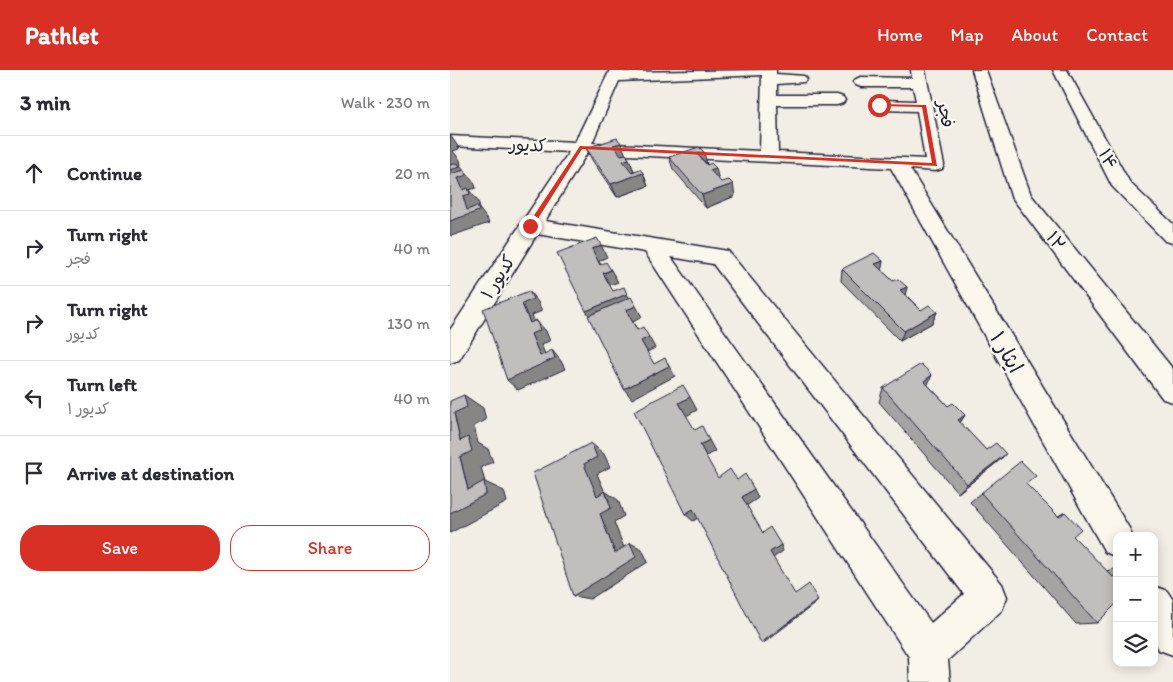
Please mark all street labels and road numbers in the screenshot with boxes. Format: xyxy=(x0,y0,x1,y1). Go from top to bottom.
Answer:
street label: فجر xyxy=(932,97,959,129)
street label: کدیور xyxy=(507,133,547,157)
street label: ۱۴ xyxy=(1094,145,1122,173)
street label: ۱۲ xyxy=(1042,227,1070,255)
street label: کدیور ۱ xyxy=(476,251,520,303)
street label: ایثار ۱ xyxy=(985,327,1029,377)

